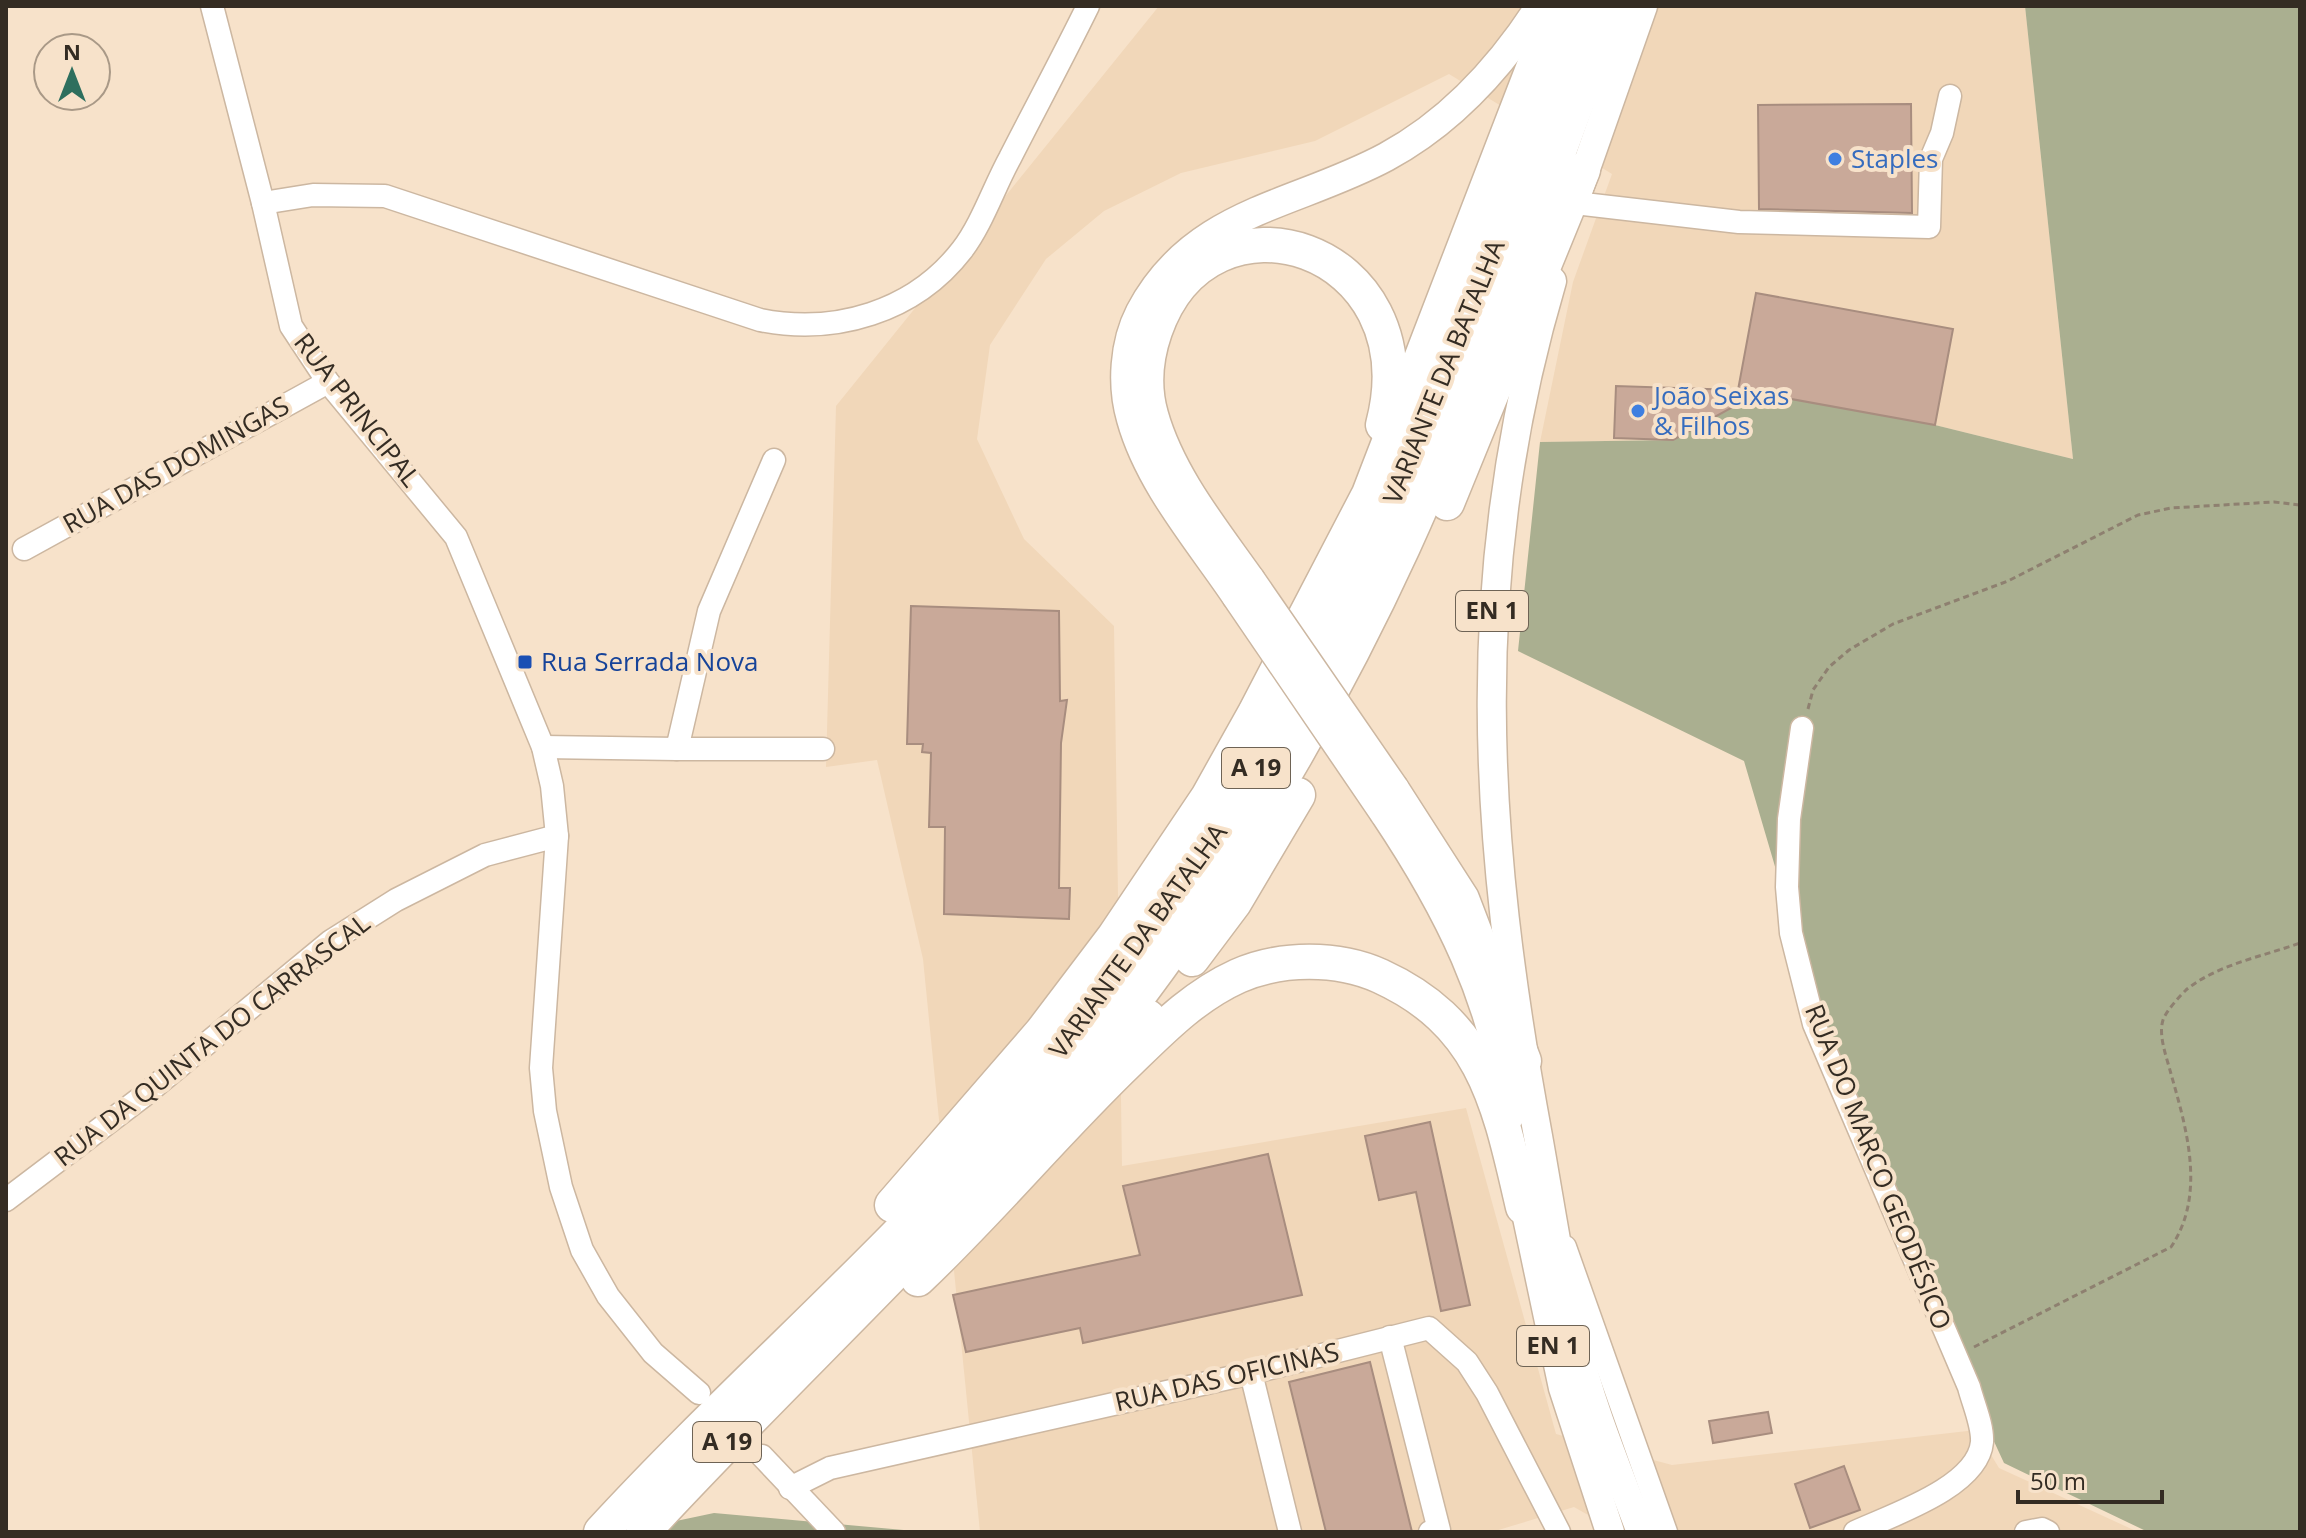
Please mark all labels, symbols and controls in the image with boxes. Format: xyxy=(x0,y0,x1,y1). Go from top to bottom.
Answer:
north arrow xyxy=(32,32,112,112)
text: N xyxy=(63,36,81,66)
place label: Staples xyxy=(1851,140,1938,176)
marker: Staples xyxy=(1826,150,1844,168)
street label: VARIANTE DA BATALHA xyxy=(1374,234,1513,509)
street label: RUA PRINCIPAL xyxy=(286,325,429,494)
place label: João Seixas & Filhos xyxy=(1651,377,1789,443)
street label: RUA DAS DOMINGAS xyxy=(56,387,295,541)
marker: João Seixas & Filhos xyxy=(1629,402,1647,420)
road number: EN 1 xyxy=(1456,591,1528,631)
place label: Rua Serrada Nova xyxy=(541,643,759,679)
marker: Rua Serrada Nova xyxy=(516,653,534,671)
road number: A 19 xyxy=(1222,748,1290,788)
street label: VARIANTE DA BATALHA xyxy=(1040,815,1235,1065)
street label: RUA DA QUINTA DO CARRASCAL xyxy=(46,904,377,1174)
street label: RUA DO MARCO GEODÉSICO xyxy=(1797,998,1961,1335)
road number: EN 1 xyxy=(1517,1326,1589,1366)
street label: RUA DAS OFICINAS xyxy=(1111,1333,1343,1419)
road number: A 19 xyxy=(693,1422,761,1462)
scale bar xyxy=(2018,1454,2162,1504)
text: 50 m xyxy=(2030,1464,2086,1497)

